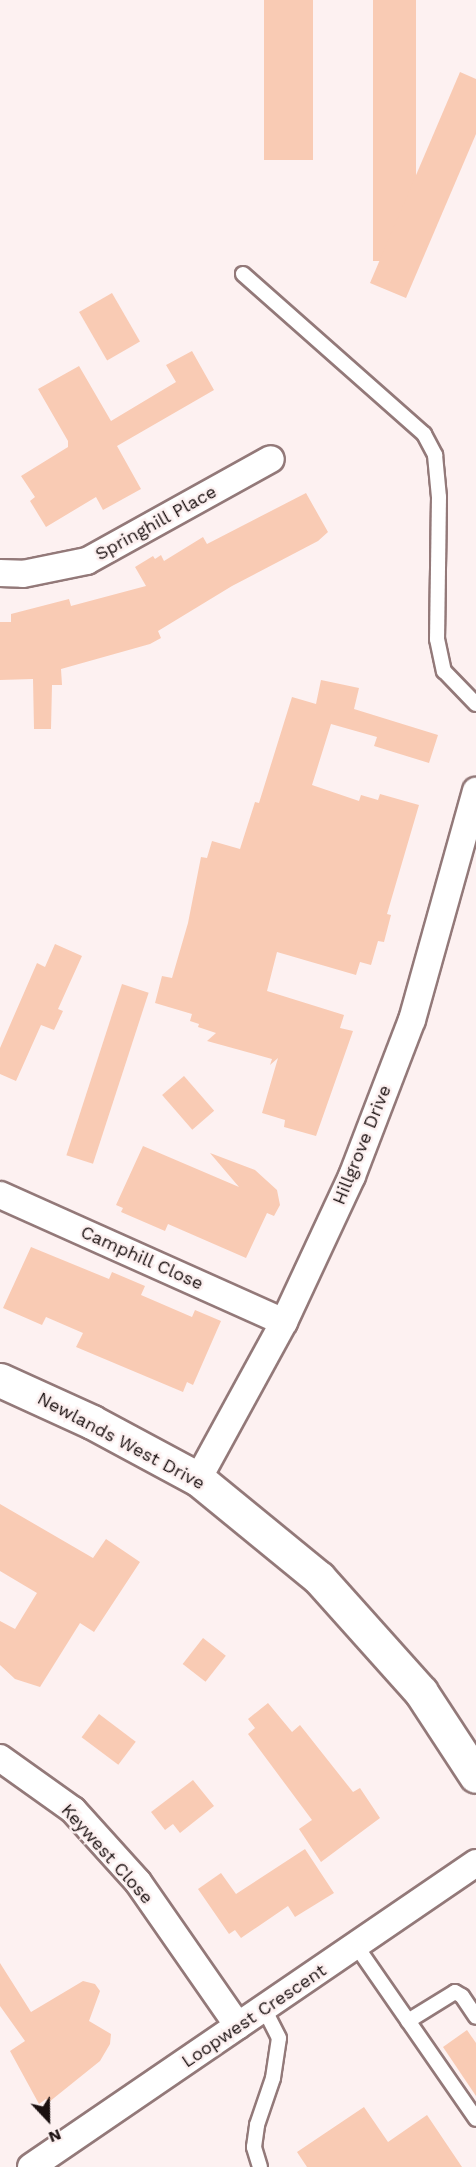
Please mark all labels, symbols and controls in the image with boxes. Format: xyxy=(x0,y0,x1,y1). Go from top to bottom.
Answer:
street label: Springhill Place xyxy=(91,481,221,565)
street label: Hillgrove Drive xyxy=(328,1082,396,1208)
street label: Camphill Close xyxy=(77,1221,207,1295)
street label: Newlands West Drive xyxy=(33,1388,209,1494)
street label: Keywest Close xyxy=(56,1800,158,1908)
street label: Loopwest Crescent xyxy=(178,1960,330,2072)
north arrow xyxy=(18,2089,78,2149)
text: N xyxy=(46,2125,64,2147)

